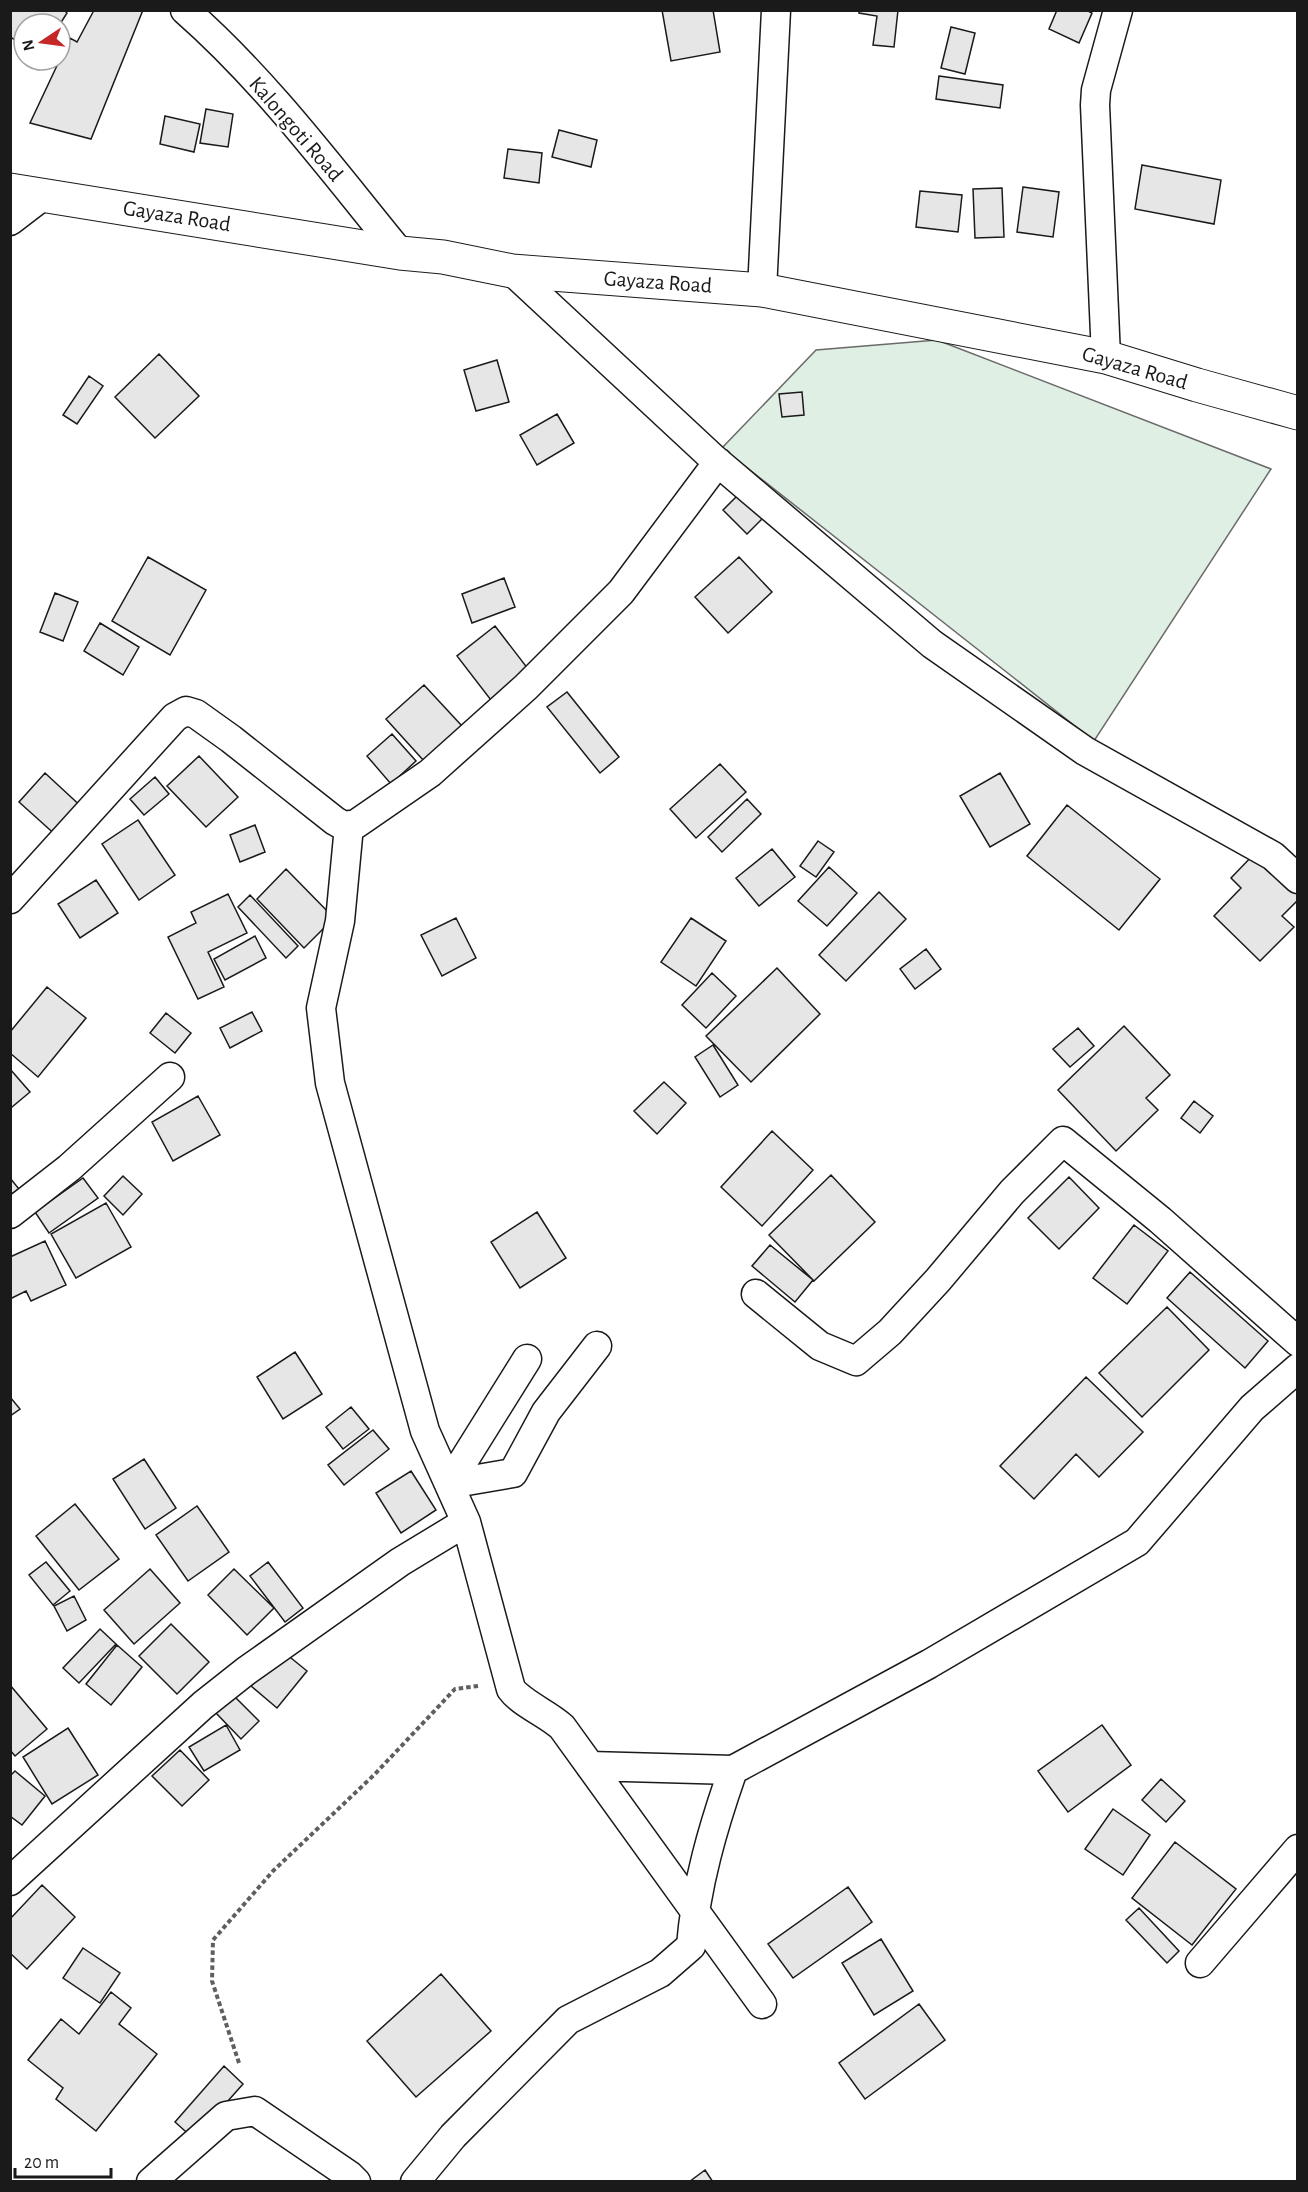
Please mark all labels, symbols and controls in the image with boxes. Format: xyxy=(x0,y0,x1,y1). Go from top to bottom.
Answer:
north arrow xyxy=(12,12,72,72)
text: N xyxy=(19,38,37,52)
street label: Kalongoti Road xyxy=(245,73,347,185)
street label: Gayaza Road xyxy=(122,197,232,235)
street label: Gayaza Road xyxy=(603,267,713,297)
street label: Gayaza Road xyxy=(1080,342,1190,394)
scale bar xyxy=(15,2141,111,2179)
text: 20 m xyxy=(24,2154,59,2172)

